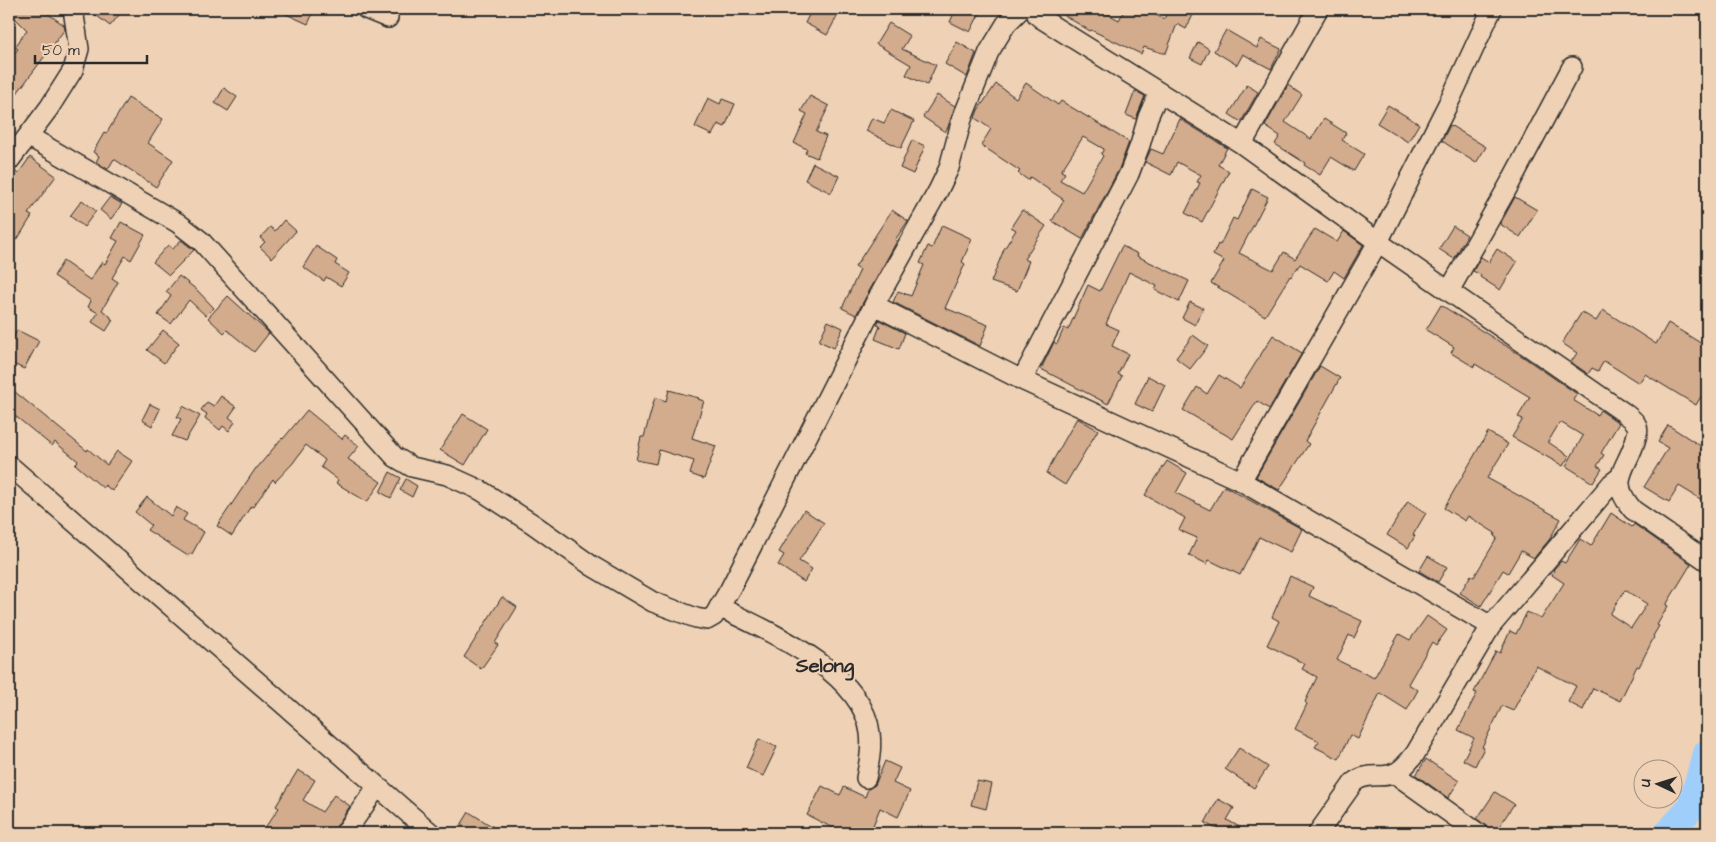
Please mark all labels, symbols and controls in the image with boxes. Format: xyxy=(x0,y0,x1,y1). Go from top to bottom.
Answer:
scale bar xyxy=(35,32,148,64)
text: 50 m xyxy=(42,40,80,61)
district label: Selong xyxy=(795,652,855,681)
north arrow xyxy=(1634,760,1684,810)
text: U xyxy=(1636,778,1656,788)

